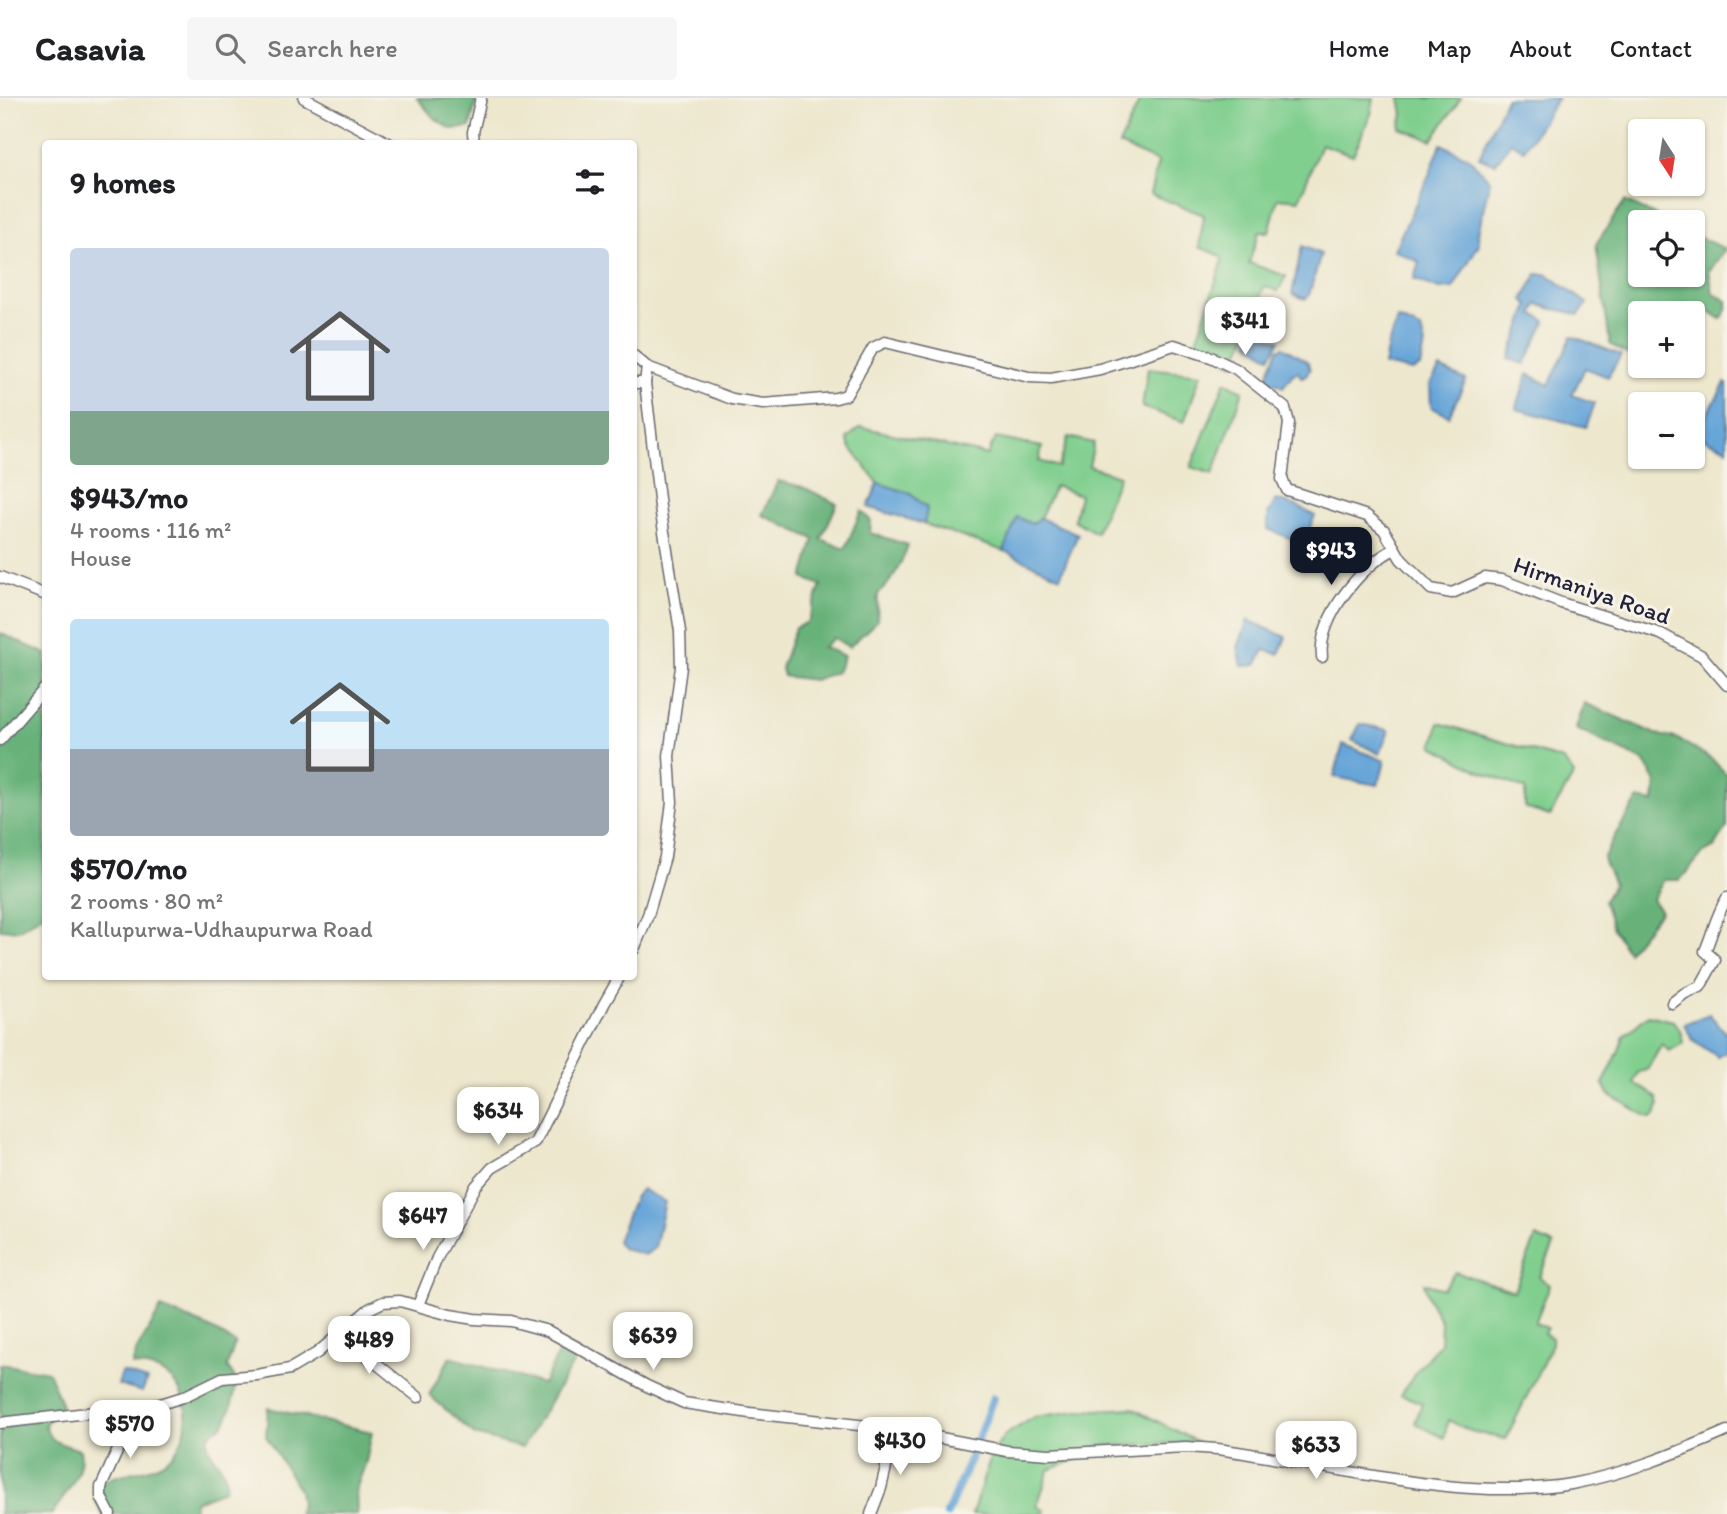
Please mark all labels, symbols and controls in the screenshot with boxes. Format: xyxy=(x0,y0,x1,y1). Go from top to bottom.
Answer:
search box xyxy=(187,17,677,80)
text: Casavia xyxy=(35,29,145,68)
icon: search xyxy=(211,29,249,67)
text: Search here xyxy=(267,32,398,64)
text: Home xyxy=(1329,34,1389,63)
text: Map xyxy=(1427,34,1471,63)
text: About xyxy=(1509,34,1572,63)
text: Contact xyxy=(1610,34,1692,63)
north arrow xyxy=(1628,119,1704,196)
map controls xyxy=(1628,119,1705,469)
icon: filters xyxy=(571,163,609,201)
text: 9 homes xyxy=(70,164,176,201)
button: locate xyxy=(1628,210,1705,287)
icon: home xyxy=(277,293,403,419)
pin: $341 xyxy=(1204,298,1286,357)
button: + xyxy=(1628,301,1705,378)
text: $341 xyxy=(1221,306,1269,334)
button: − xyxy=(1628,392,1705,469)
text: $943/mo xyxy=(70,479,188,516)
text: 4 rooms · 116 m² xyxy=(70,516,232,544)
pin: $943 xyxy=(1290,528,1372,587)
text: $943 xyxy=(1306,536,1356,564)
text: House xyxy=(70,544,132,572)
street label: Hirmaniya Road xyxy=(1510,550,1674,630)
icon: home xyxy=(277,664,403,790)
text: $570/mo xyxy=(70,850,187,887)
text: 2 rooms · 80 m² xyxy=(70,887,223,915)
text: Kallupurwa-Udhaupurwa Road xyxy=(70,915,373,943)
pin: $634 xyxy=(457,1088,539,1147)
text: $634 xyxy=(473,1096,523,1124)
pin: $647 xyxy=(382,1192,464,1252)
text: $647 xyxy=(398,1201,448,1229)
pin: $639 xyxy=(612,1312,694,1372)
pin: $489 xyxy=(328,1316,410,1376)
text: $639 xyxy=(629,1321,677,1349)
text: $489 xyxy=(344,1325,394,1353)
pin: $570 xyxy=(89,1400,171,1460)
text: $570 xyxy=(105,1409,155,1437)
pin: $430 xyxy=(859,1418,941,1477)
pin: $633 xyxy=(1275,1422,1357,1481)
text: $430 xyxy=(874,1426,926,1454)
text: $633 xyxy=(1292,1430,1340,1458)

